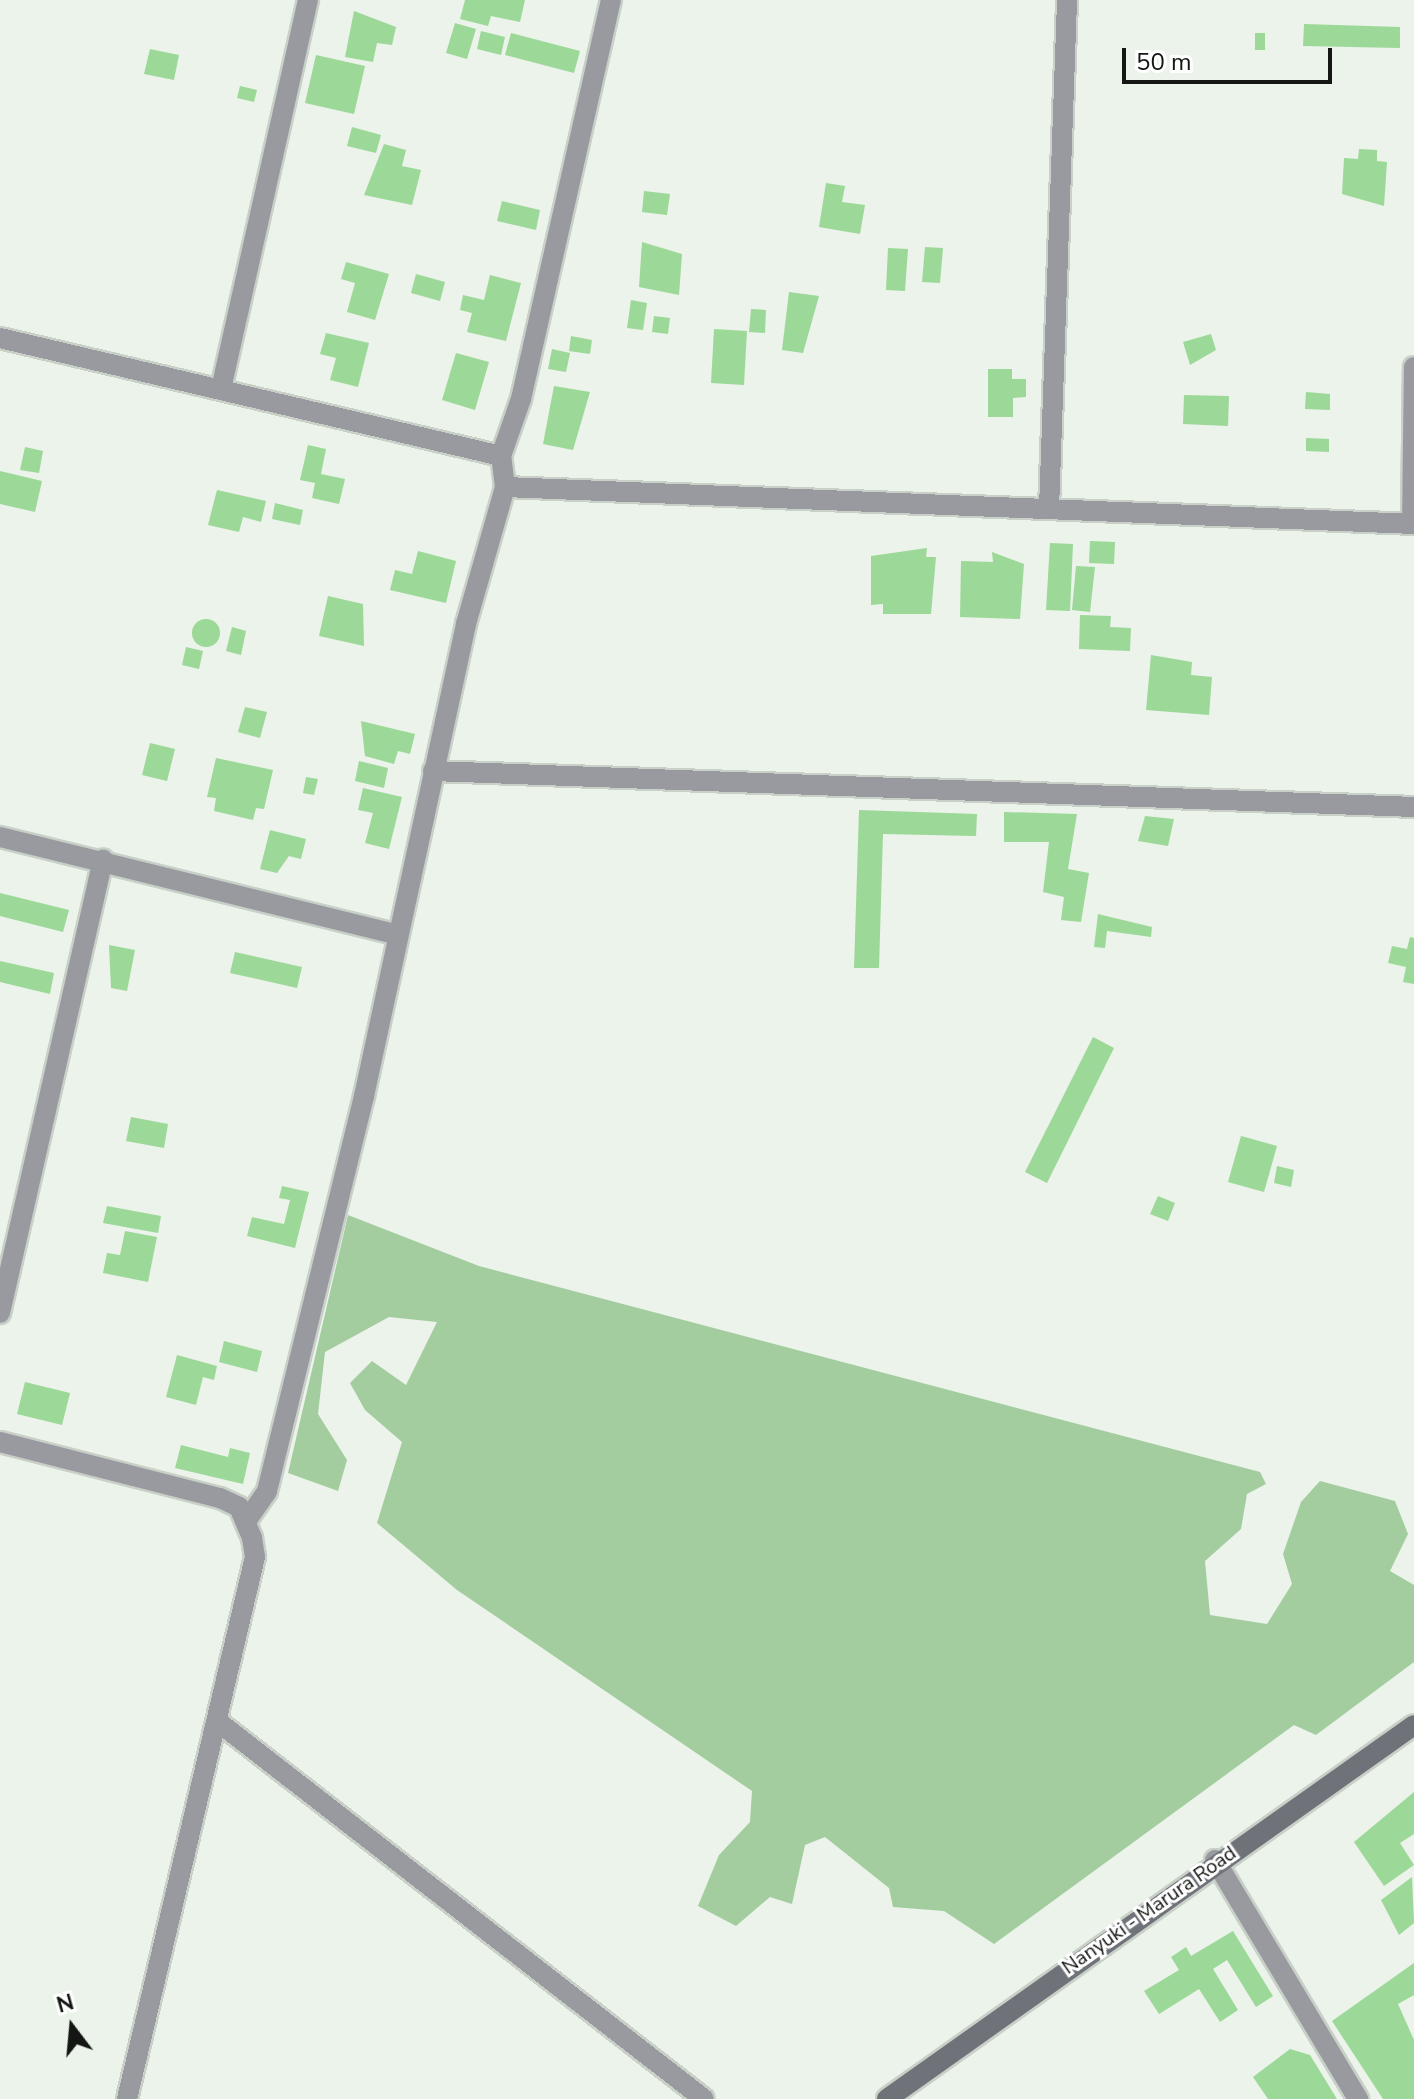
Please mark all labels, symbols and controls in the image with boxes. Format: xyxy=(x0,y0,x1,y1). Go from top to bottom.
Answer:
scale bar xyxy=(1126,32,1336,82)
text: 50 m xyxy=(1136,46,1192,78)
street label: Nanyuki - Marura Road xyxy=(1057,1841,1241,1979)
north arrow xyxy=(32,1987,112,2067)
text: N xyxy=(53,1987,77,2021)

